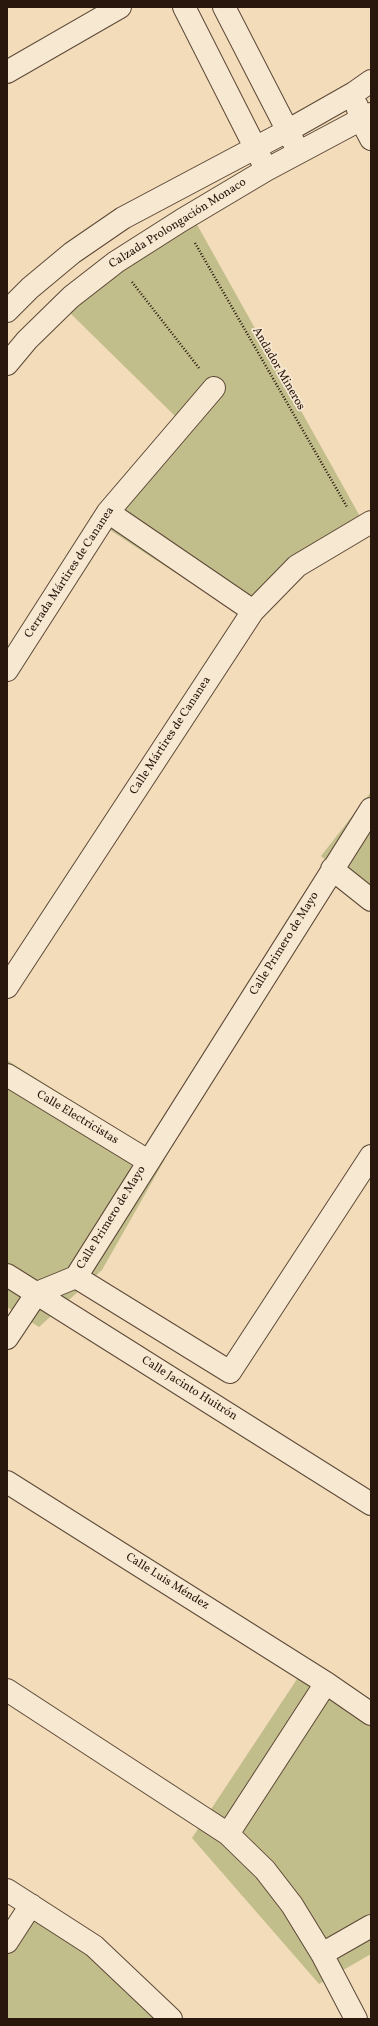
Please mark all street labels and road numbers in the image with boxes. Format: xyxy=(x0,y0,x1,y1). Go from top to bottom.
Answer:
street label: Calzada Prolongación Monaco xyxy=(107,176,249,272)
street label: Andador Mineros xyxy=(248,325,308,413)
street label: Cerrada Mártires de Cananea xyxy=(22,505,118,641)
street label: Calle Mártires de Cananea xyxy=(127,674,215,798)
street label: Calle Primero de Mayo xyxy=(247,890,323,998)
street label: Calle Electricistas xyxy=(33,1088,121,1148)
street label: Calle Primero de Mayo xyxy=(74,1164,150,1272)
street label: Calle Jacinto Huitrón xyxy=(138,1354,240,1424)
street label: Calle Luis Méndez xyxy=(122,1550,212,1614)

